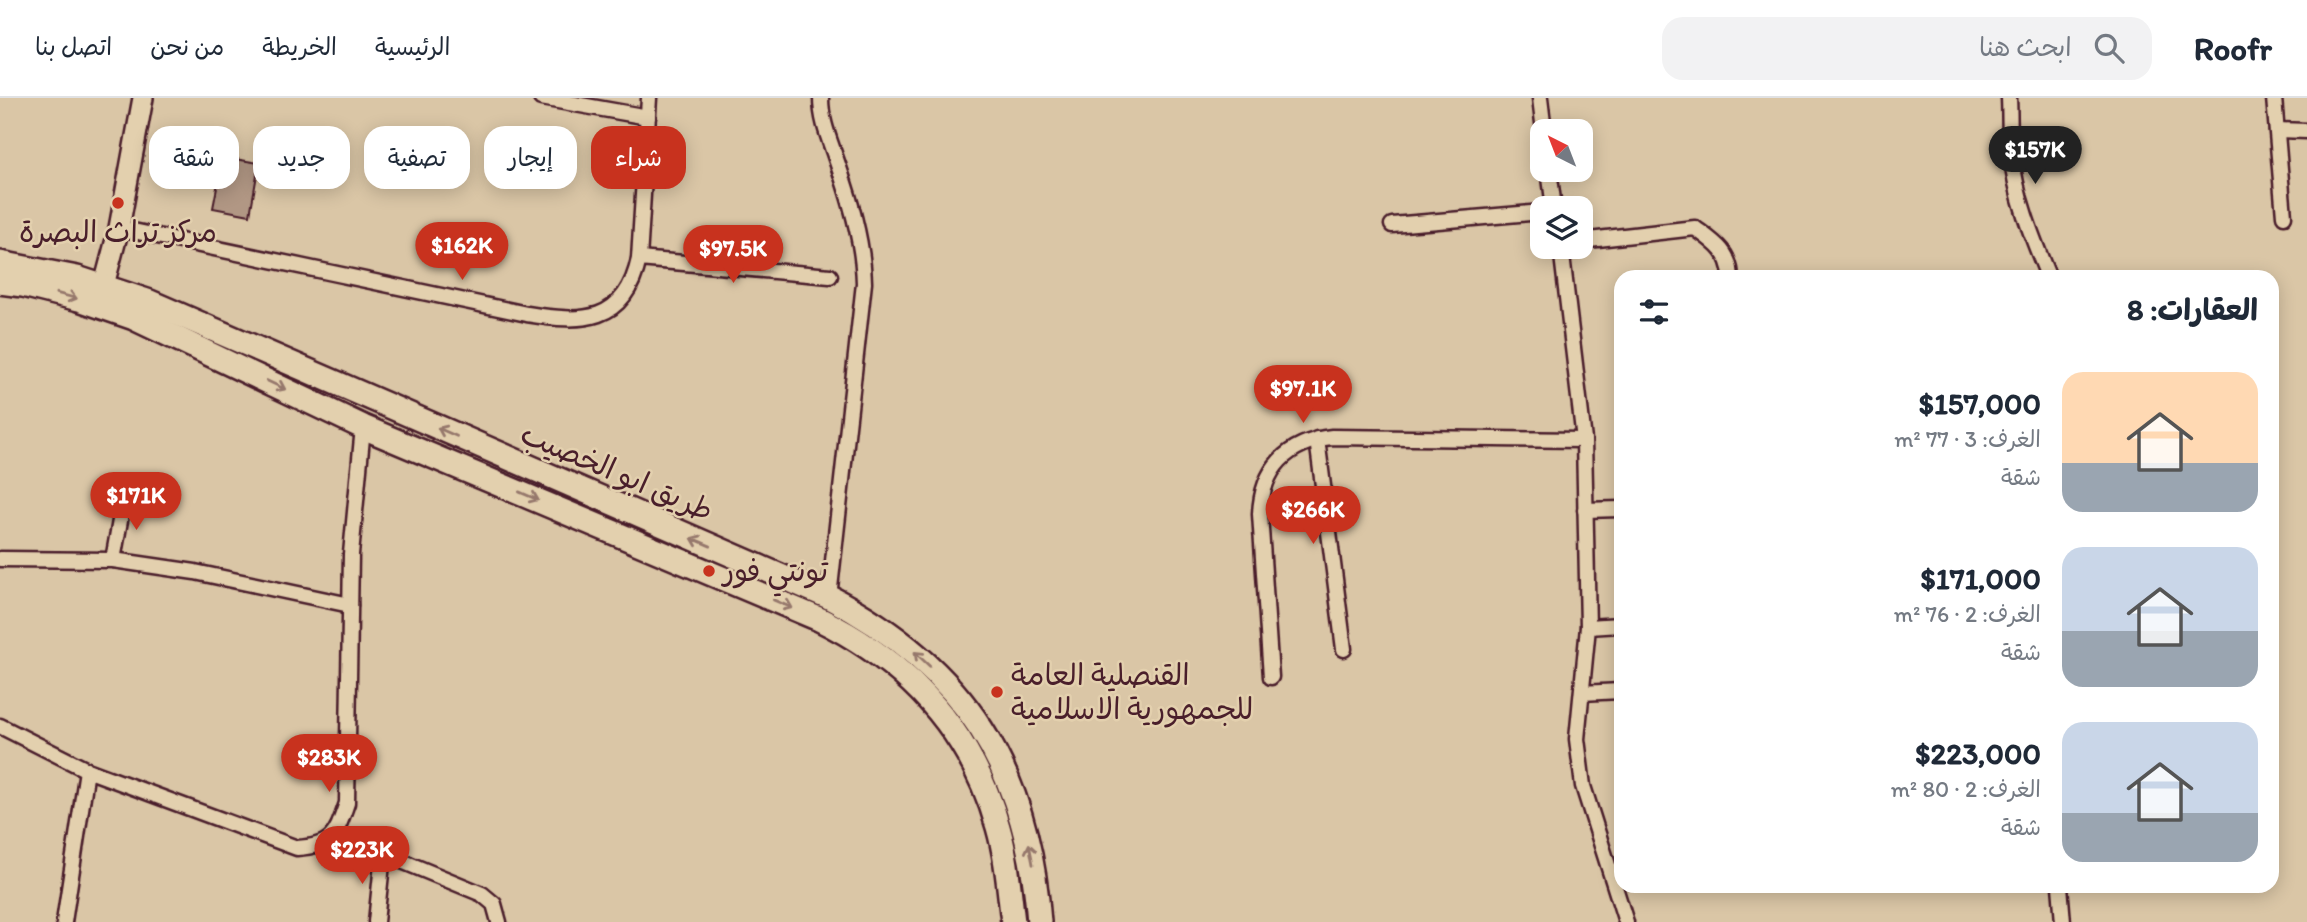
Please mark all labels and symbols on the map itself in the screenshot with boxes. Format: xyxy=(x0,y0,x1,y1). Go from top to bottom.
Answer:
north arrow xyxy=(1530,119,1592,182)
pin: $157K xyxy=(1986,126,2084,186)
marker: مركز تراث البصرة xyxy=(110,195,126,211)
place label: مركز تراث البصرة xyxy=(19,213,217,250)
pin: $162K xyxy=(413,222,511,282)
pin: $97.5K xyxy=(676,226,790,285)
one-way arrow xyxy=(56,290,78,303)
pin: $97.1K xyxy=(1246,366,1360,425)
one-way arrow xyxy=(265,380,286,393)
street label: طريق ابو الخصيب xyxy=(515,414,719,529)
one-way arrow xyxy=(437,425,458,438)
pin: $171K xyxy=(87,472,185,532)
pin: $266K xyxy=(1264,486,1362,546)
one-way arrow xyxy=(517,491,539,504)
one-way arrow xyxy=(690,535,712,548)
place label: تونتي فور xyxy=(720,552,828,597)
marker: تونتي فور xyxy=(701,563,717,579)
one-way arrow xyxy=(772,598,794,611)
one-way arrow xyxy=(913,651,931,667)
place label: القنصلية العامة للجمهورية الاسلامية xyxy=(1011,656,1253,728)
marker: القنصلية العامة للجمهورية الاسلامية xyxy=(989,684,1005,700)
pin: $283K xyxy=(280,734,378,794)
pin: $223K xyxy=(313,826,411,886)
one-way arrow xyxy=(1023,843,1037,866)

